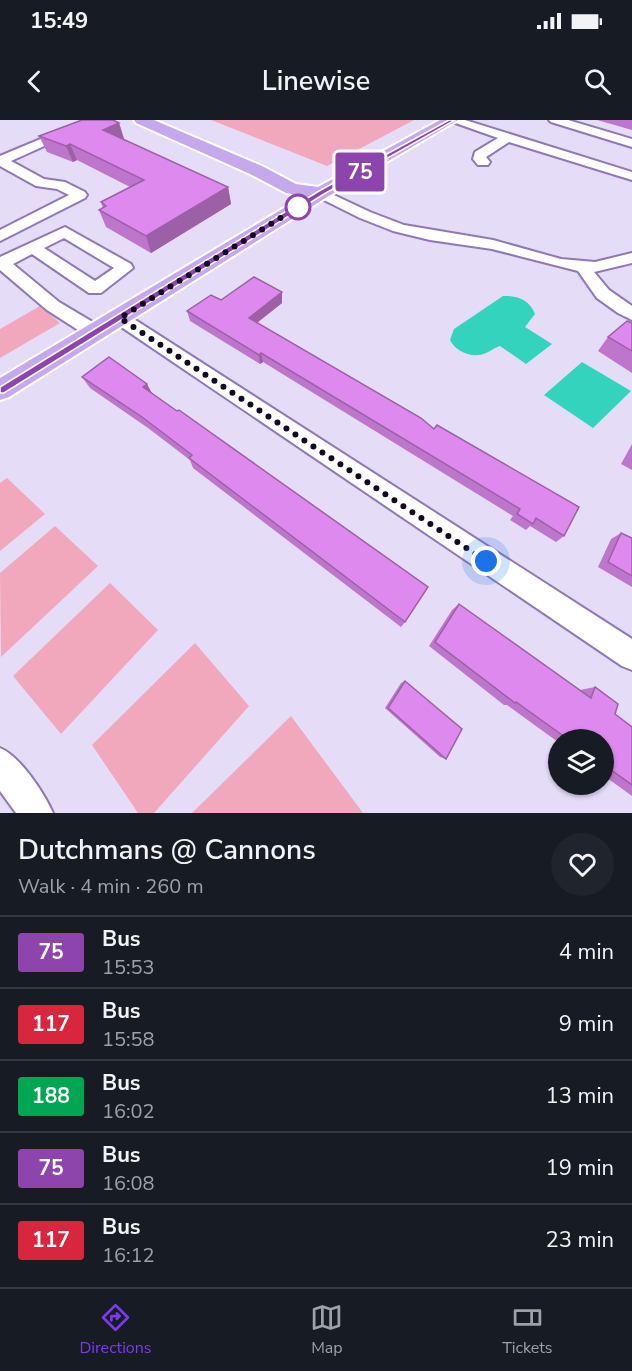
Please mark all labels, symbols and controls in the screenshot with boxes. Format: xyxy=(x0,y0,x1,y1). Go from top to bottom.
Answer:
text: 15:49 xyxy=(30,6,88,36)
text: Linewise xyxy=(262,63,370,100)
icon: back xyxy=(18,65,51,98)
icon: search xyxy=(581,65,614,98)
line badge: 75 xyxy=(333,152,387,192)
text: 75 xyxy=(347,158,373,186)
unlabelled marker xyxy=(285,194,311,220)
your location xyxy=(471,546,501,576)
map controls xyxy=(548,729,614,795)
button: layers xyxy=(548,729,614,795)
text: Dutchmans @ Cannons xyxy=(18,831,316,869)
button: heart xyxy=(551,833,614,896)
text: Walk · 4 min · 260 m xyxy=(18,873,204,900)
text: Bus xyxy=(102,924,141,954)
text: 4 min xyxy=(559,937,614,967)
text: 75 xyxy=(38,938,64,966)
text: 15:53 xyxy=(102,954,155,981)
text: Bus xyxy=(102,996,141,1026)
text: 9 min xyxy=(559,1009,614,1039)
text: 117 xyxy=(32,1010,70,1038)
text: 15:58 xyxy=(102,1026,155,1053)
text: Bus xyxy=(102,1068,141,1098)
text: 13 min xyxy=(546,1081,614,1111)
text: 188 xyxy=(32,1082,70,1110)
text: 16:02 xyxy=(102,1098,155,1125)
text: Bus xyxy=(102,1140,141,1170)
text: 19 min xyxy=(546,1153,614,1183)
text: 75 xyxy=(38,1154,64,1182)
text: 16:08 xyxy=(102,1170,155,1197)
text: Bus xyxy=(102,1212,141,1242)
text: 23 min xyxy=(546,1225,614,1255)
text: 117 xyxy=(32,1226,70,1254)
text: 16:12 xyxy=(102,1242,155,1269)
tab: Directions xyxy=(79,1301,152,1359)
tab: Map xyxy=(310,1301,343,1359)
tab: Tickets xyxy=(502,1301,553,1359)

